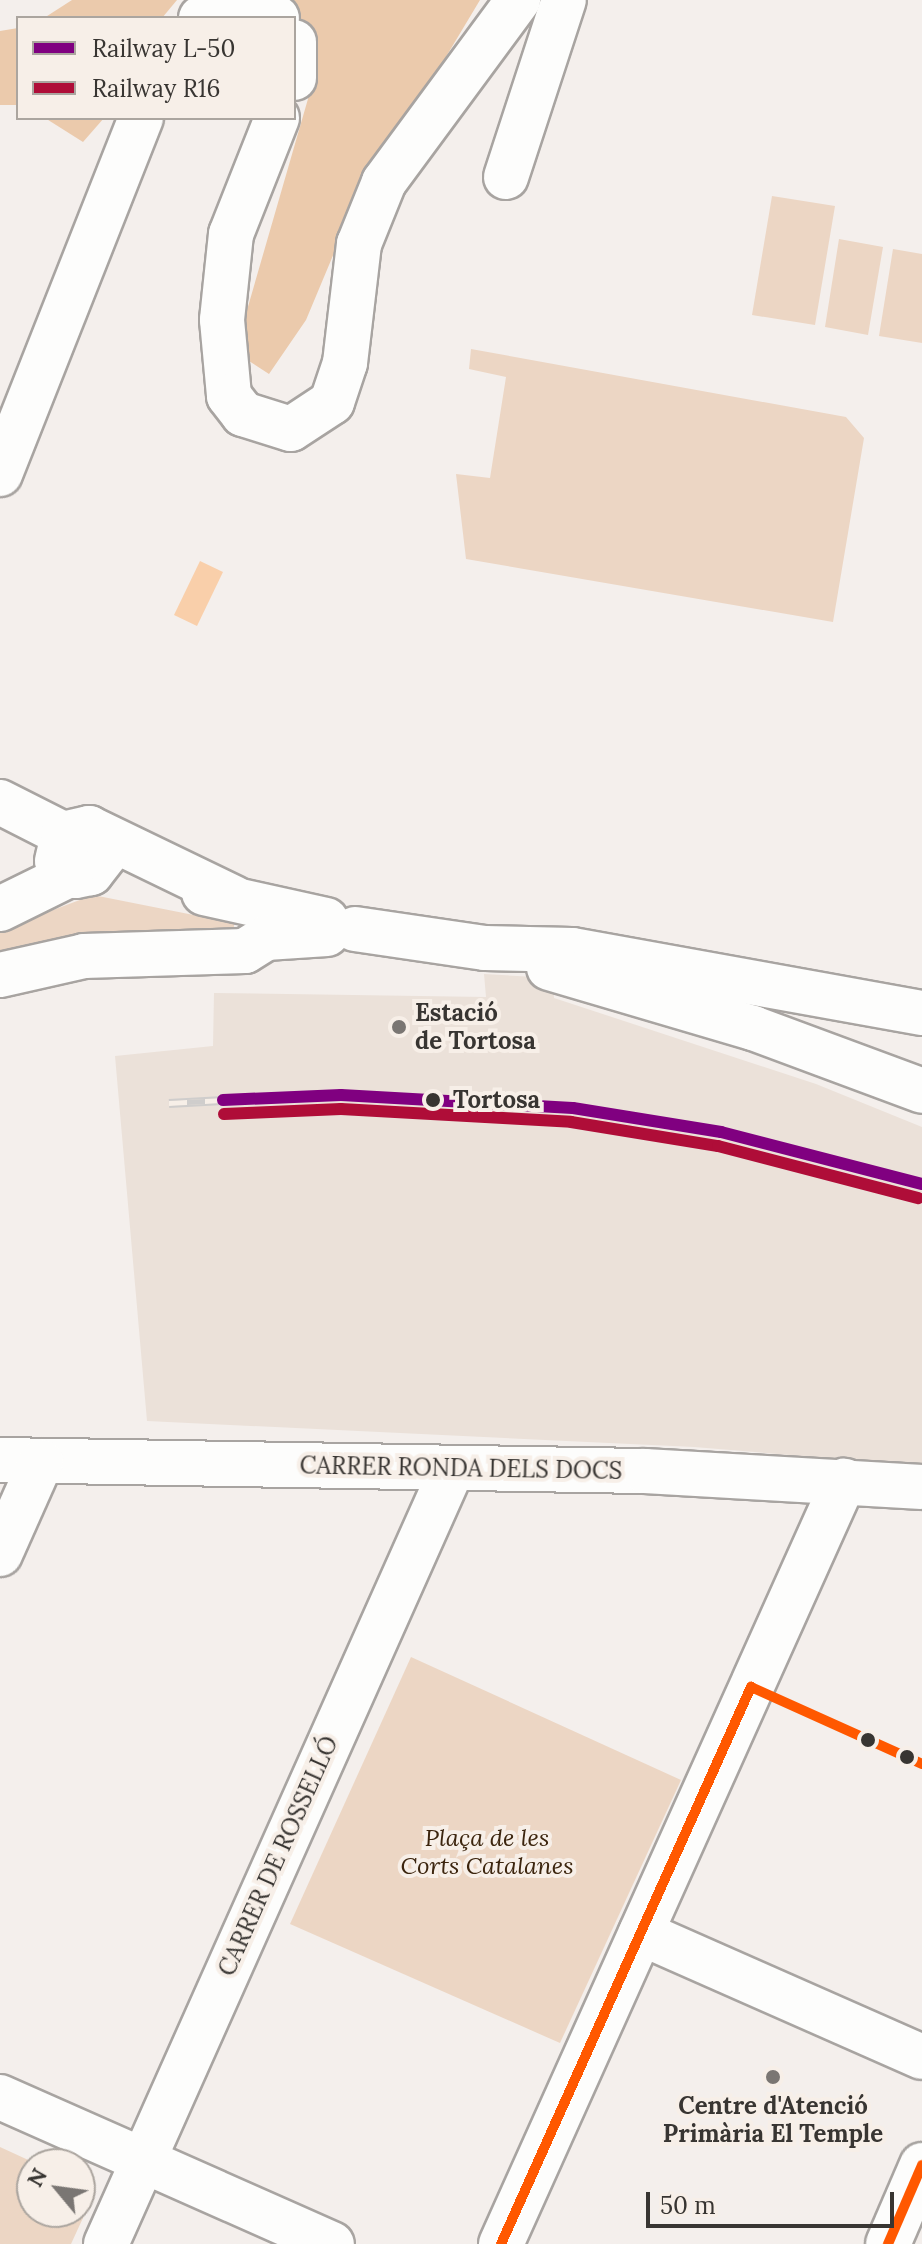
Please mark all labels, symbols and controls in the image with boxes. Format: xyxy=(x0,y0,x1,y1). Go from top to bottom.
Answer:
legend xyxy=(16,16,296,120)
text: Railway L-50 xyxy=(92,33,235,64)
text: Railway R16 xyxy=(92,73,220,104)
place label: Estació de Tortosa xyxy=(415,999,536,1055)
marker: Estació de Tortosa xyxy=(390,1018,408,1036)
place label: Tortosa xyxy=(453,1086,540,1114)
marker: Tortosa xyxy=(420,1087,446,1113)
street label: CARRER RONDA DELS DOCS xyxy=(299,1451,623,1485)
street label: CARRER DE ROSSELLÓ xyxy=(212,1732,344,1980)
unlabelled marker xyxy=(860,1732,876,1748)
unlabelled marker xyxy=(899,1749,915,1765)
park label: Plaça de les Corts Catalanes xyxy=(400,1824,574,1880)
marker: Centre d'Atenció Primària El Temple xyxy=(762,2066,784,2088)
place label: Centre d'Atenció Primària El Temple xyxy=(663,2092,883,2148)
north arrow xyxy=(16,2148,96,2228)
text: N xyxy=(20,2163,53,2192)
scale bar xyxy=(650,2176,898,2226)
text: 50 m xyxy=(660,2190,716,2221)

